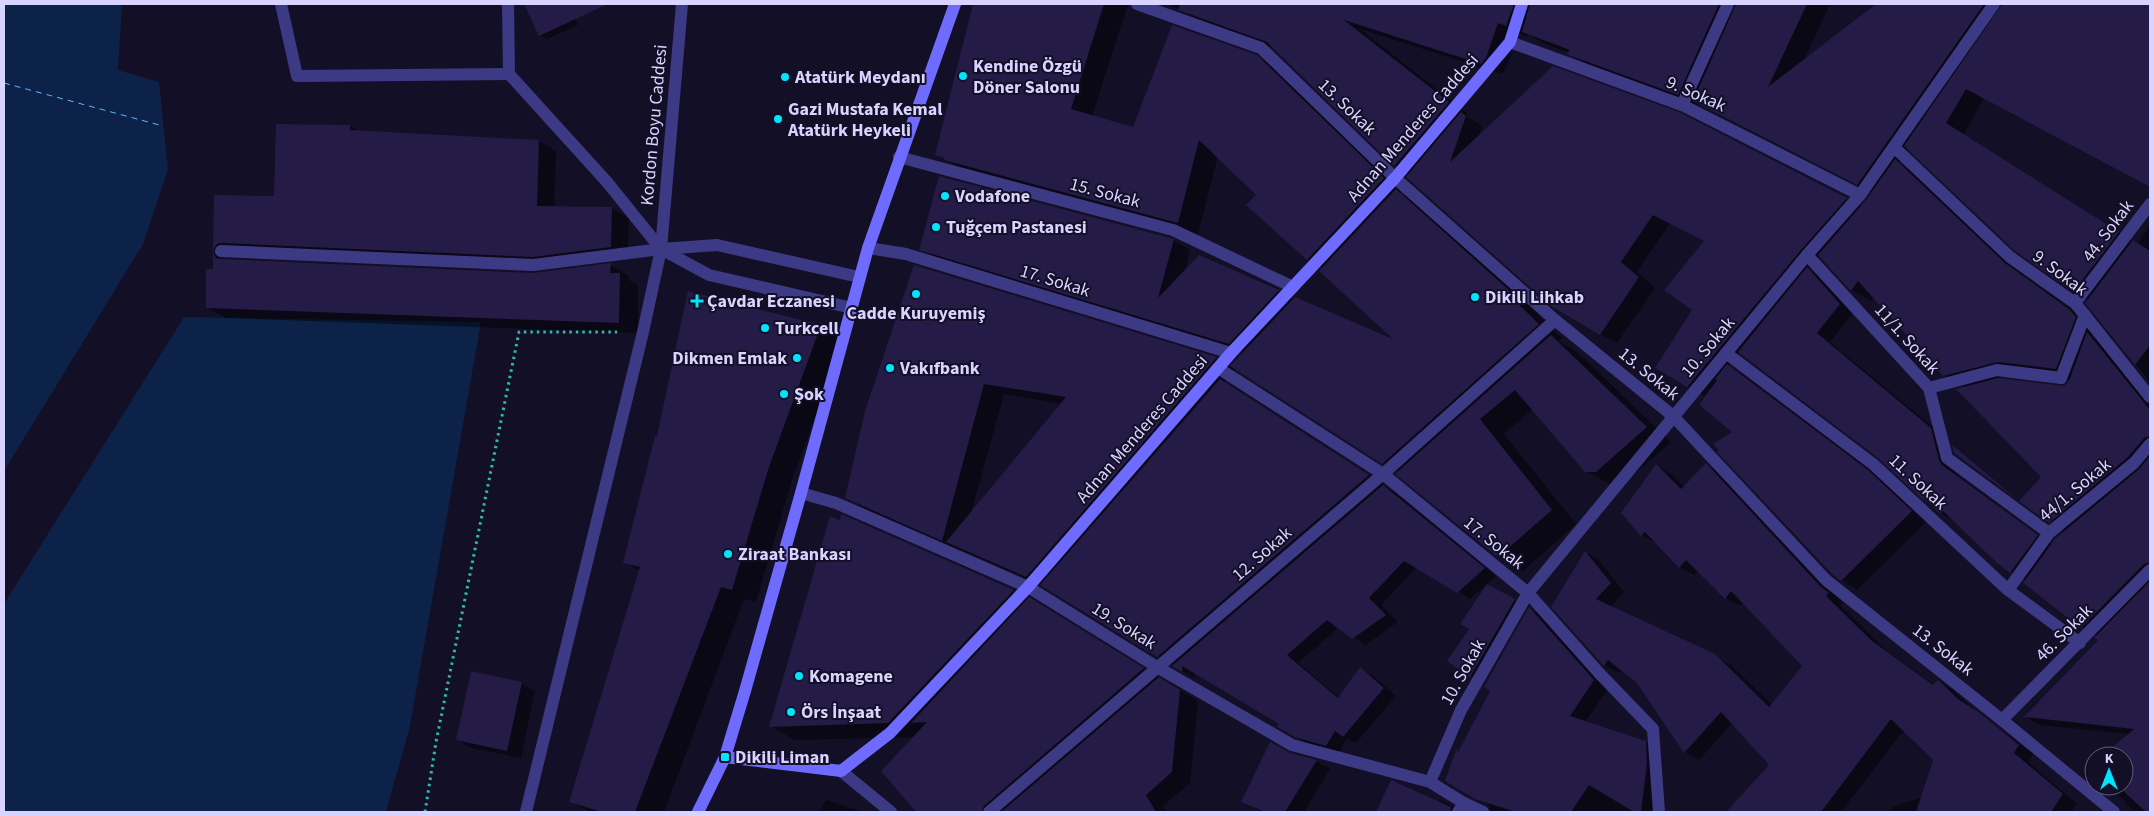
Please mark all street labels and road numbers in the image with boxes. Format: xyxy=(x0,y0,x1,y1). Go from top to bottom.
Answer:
street label: Kordon Boyu Caddesi xyxy=(635,43,673,207)
street label: Adnan Menderes Caddesi xyxy=(1341,48,1485,208)
street label: 9. Sokak xyxy=(1662,70,1730,118)
street label: 13. Sokak xyxy=(1312,73,1382,141)
street label: 15. Sokak xyxy=(1067,172,1143,214)
street label: 44. Sokak xyxy=(2076,195,2140,267)
street label: 9. Sokak xyxy=(2027,244,2093,302)
street label: 17. Sokak xyxy=(1017,259,1093,304)
street label: 11/1. Sokak xyxy=(1868,298,1946,380)
street label: 10. Sokak xyxy=(1675,311,1741,383)
street label: 13. Sokak xyxy=(1613,342,1685,406)
street label: Adnan Menderes Caddesi xyxy=(1070,349,1214,509)
street label: 11. Sokak xyxy=(1883,448,1953,516)
street label: 44/1. Sokak xyxy=(2034,452,2117,528)
street label: 17. Sokak xyxy=(1458,511,1530,575)
street label: 12. Sokak xyxy=(1227,521,1297,587)
street label: 19. Sokak xyxy=(1087,596,1161,656)
street label: 46. Sokak xyxy=(2030,599,2098,667)
street label: 13. Sokak xyxy=(1907,618,1979,682)
street label: 10. Sokak xyxy=(1435,634,1491,710)

